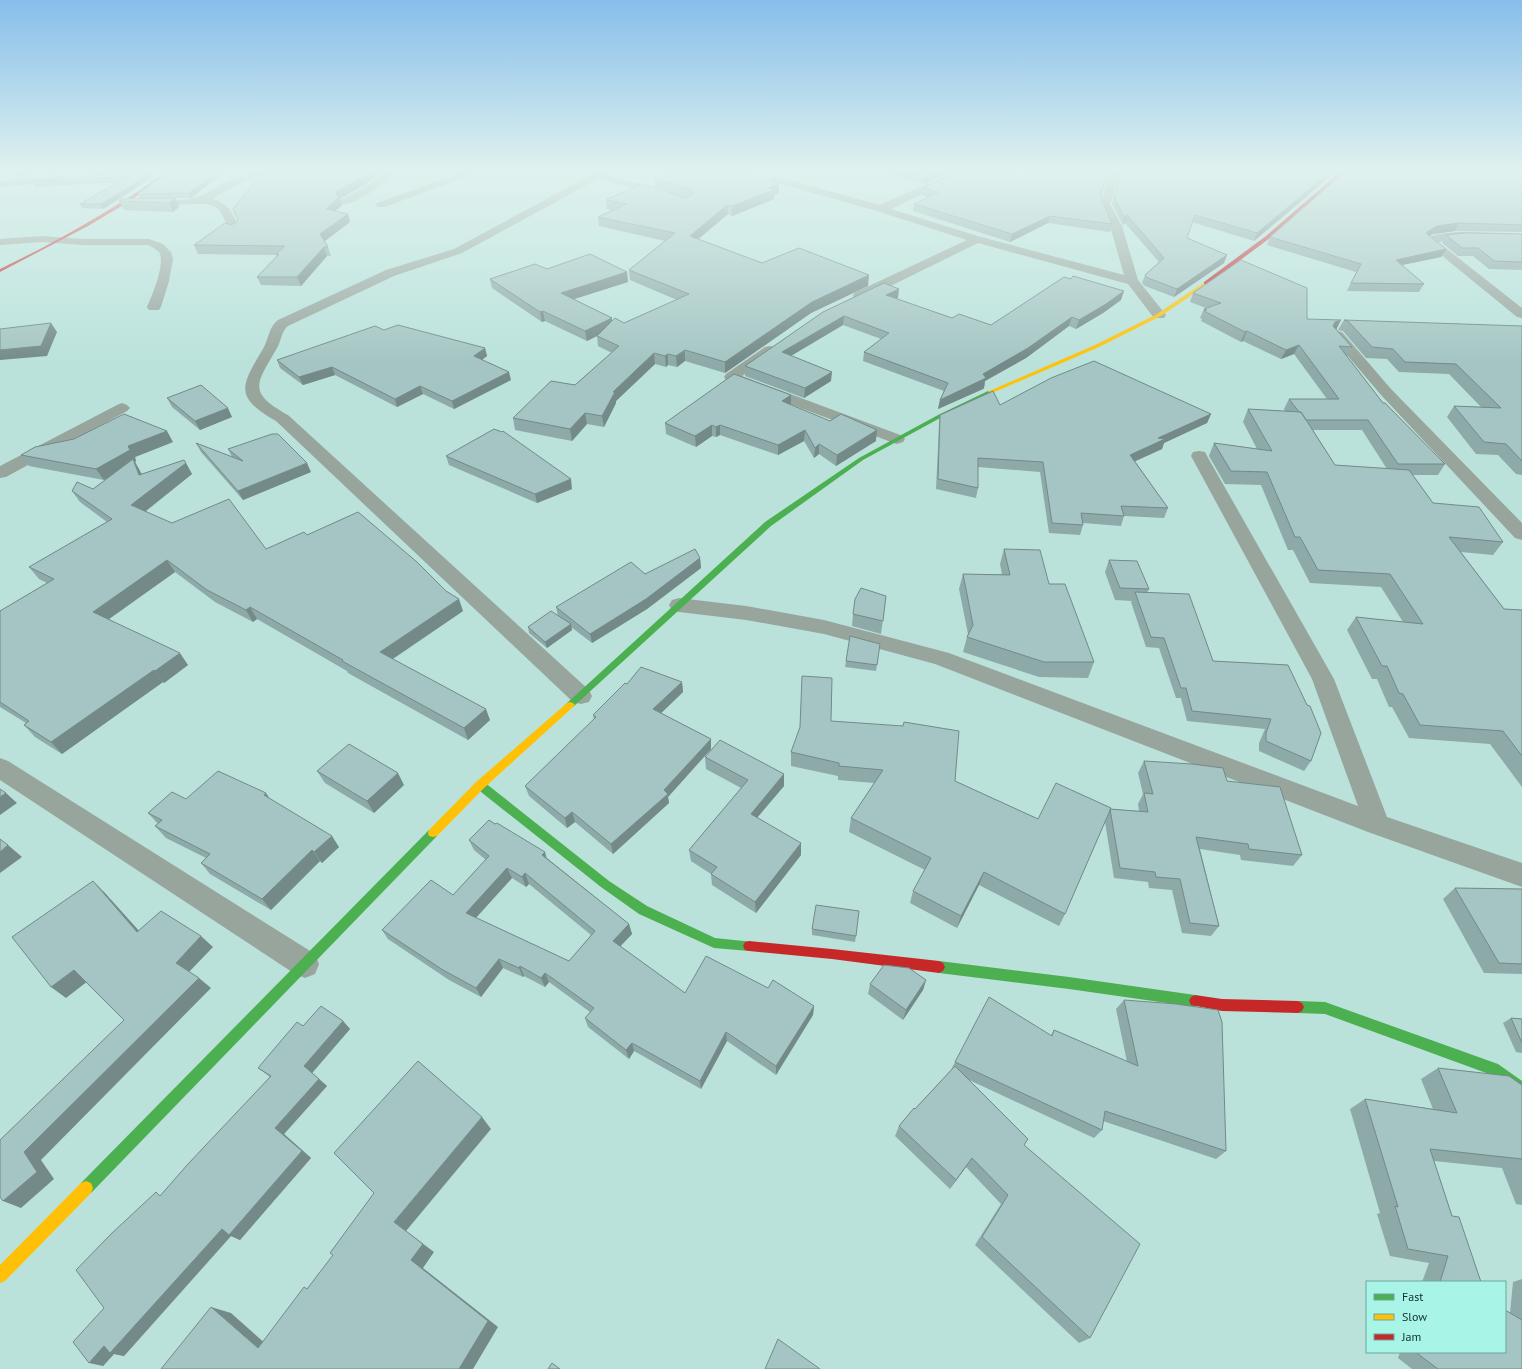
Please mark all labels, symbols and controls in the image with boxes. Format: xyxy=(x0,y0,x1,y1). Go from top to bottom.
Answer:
legend xyxy=(1366,1281,1506,1353)
text: Fast xyxy=(1402,1289,1423,1304)
text: Slow xyxy=(1402,1309,1427,1324)
text: Jam xyxy=(1401,1329,1421,1344)

